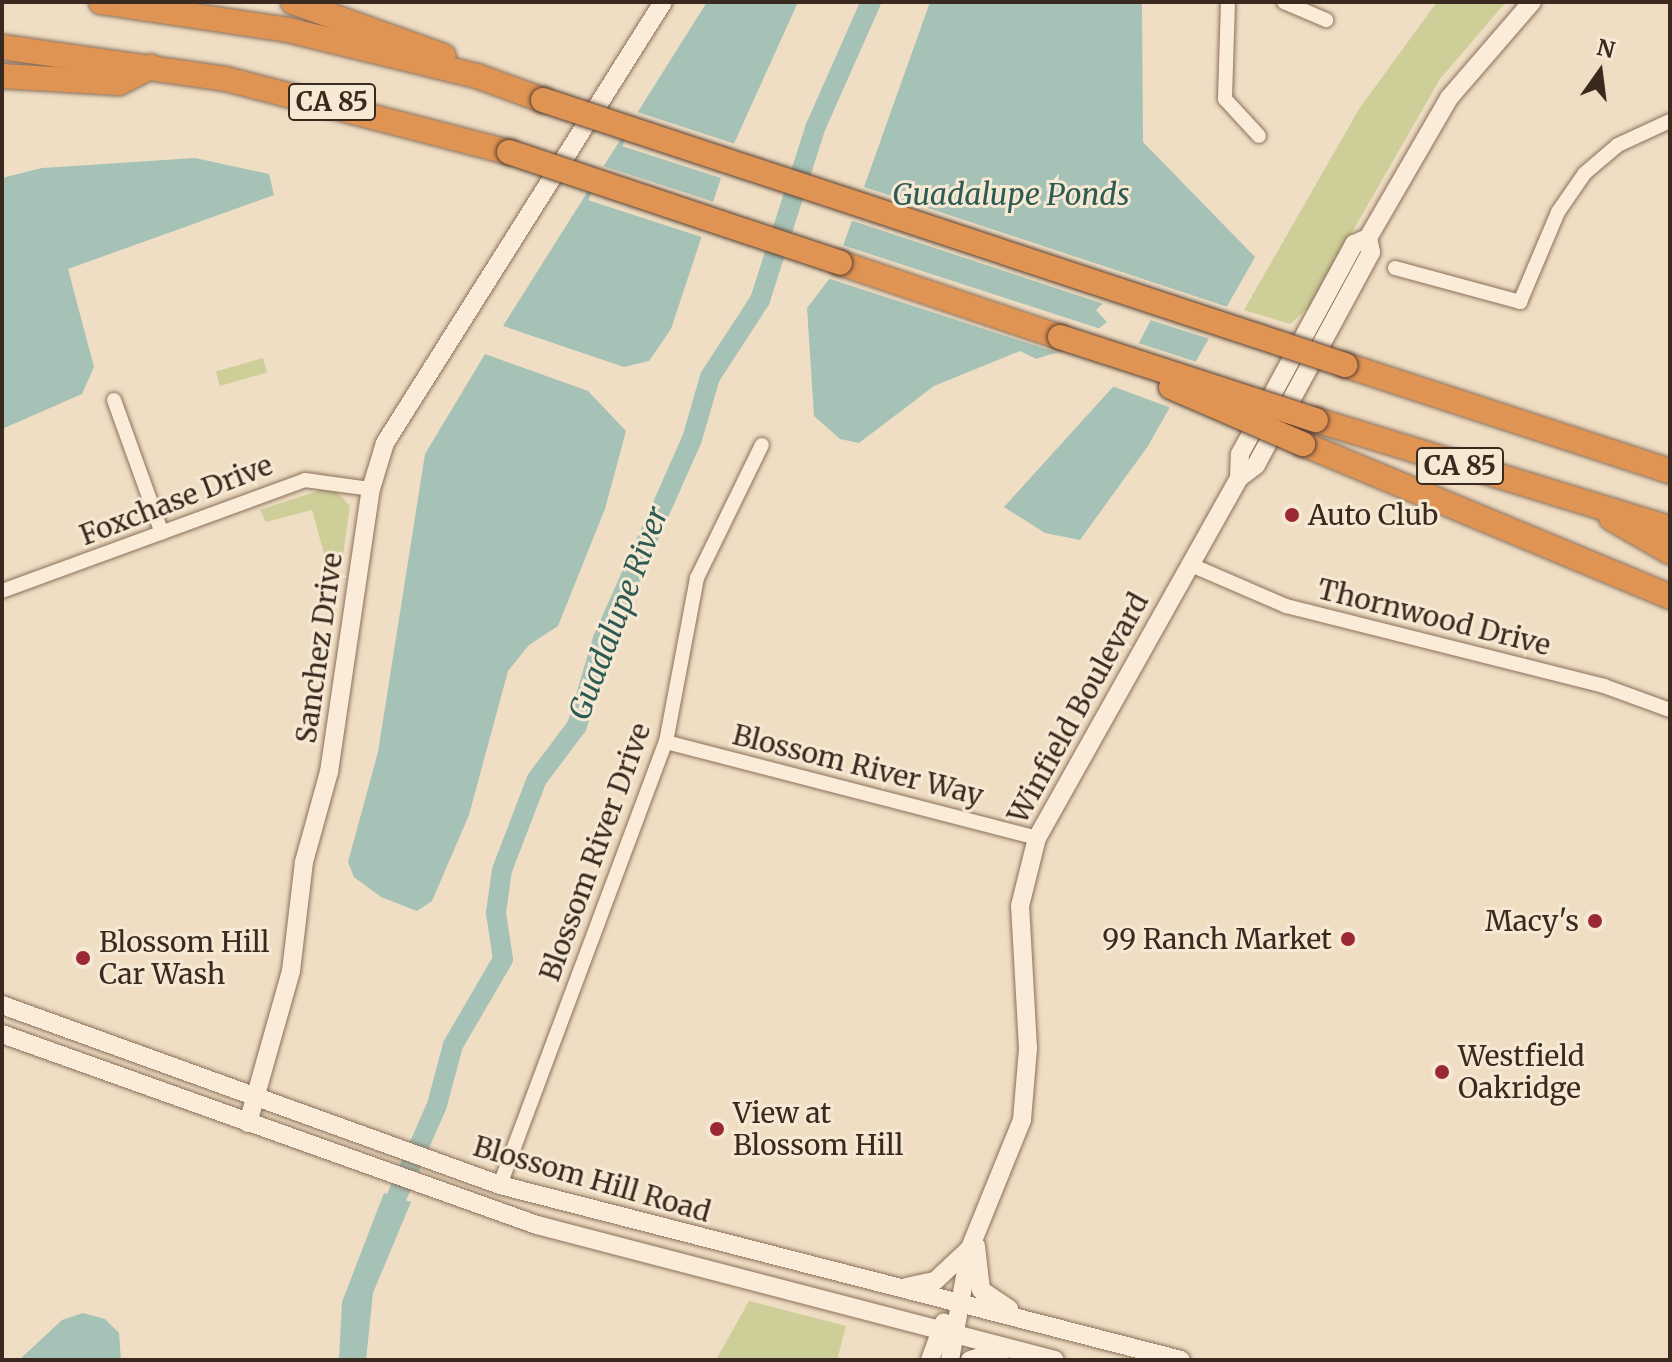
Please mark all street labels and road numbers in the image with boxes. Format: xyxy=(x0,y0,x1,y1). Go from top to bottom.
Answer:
road number: CA 85 xyxy=(288,80,376,124)
road number: CA 85 xyxy=(1416,444,1504,488)
street label: Foxchase Drive xyxy=(75,448,277,552)
street label: Sanchez Drive xyxy=(289,551,349,745)
street label: Thornwood Drive xyxy=(1314,572,1554,662)
street label: Winfield Boulevard xyxy=(1001,587,1155,829)
street label: Blossom River Drive xyxy=(533,718,657,986)
street label: Blossom River Way xyxy=(729,718,987,812)
street label: Blossom Hill Road xyxy=(470,1129,714,1229)

